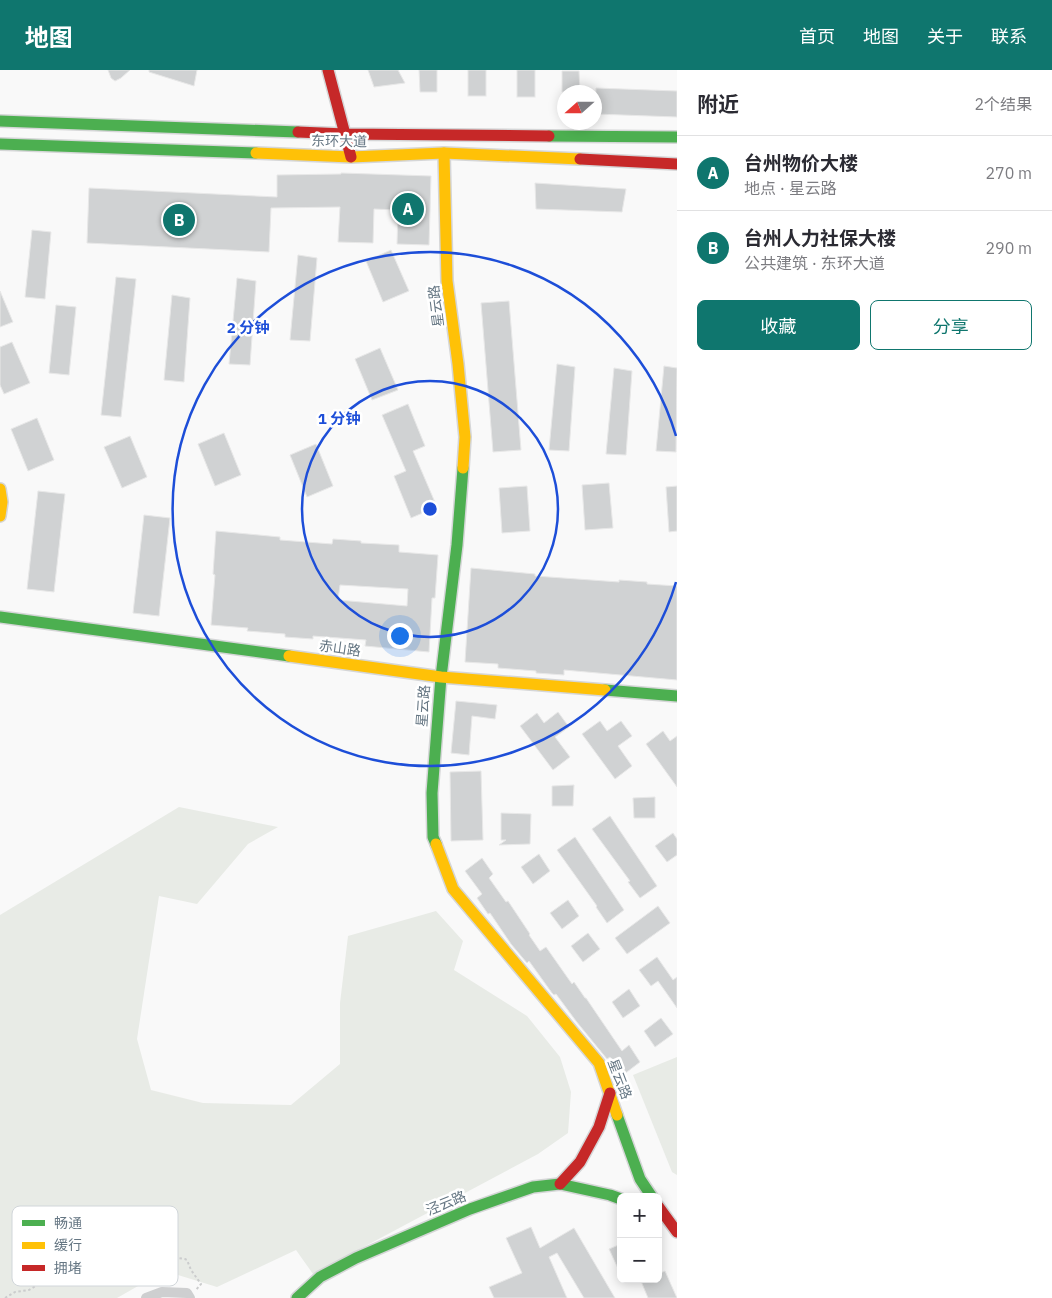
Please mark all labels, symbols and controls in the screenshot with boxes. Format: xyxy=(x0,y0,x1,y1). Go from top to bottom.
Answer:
text: 地图 xyxy=(25,21,73,53)
text: 首页 xyxy=(799,25,835,48)
text: 地图 xyxy=(863,25,899,48)
text: 关于 xyxy=(927,25,963,48)
text: 联系 xyxy=(991,25,1027,48)
north arrow xyxy=(557,85,602,130)
text: 附近 xyxy=(697,90,739,118)
text: 2个结果 xyxy=(974,94,1032,114)
street label: 东环大道 xyxy=(311,132,367,150)
text: 台州物价大楼 xyxy=(744,151,858,175)
text: A xyxy=(708,163,718,183)
text: 270 m xyxy=(985,163,1032,183)
text: 地点 · 星云路 xyxy=(744,178,837,198)
pin: A xyxy=(392,190,424,228)
pin: B xyxy=(163,201,195,239)
text: 台州人力社保大楼 xyxy=(744,226,896,250)
text: B xyxy=(708,238,718,258)
text: 290 m xyxy=(985,238,1032,258)
text: 公共建筑 · 东环大道 xyxy=(744,253,885,273)
street label: 星云路 xyxy=(425,284,447,328)
button: 收藏 xyxy=(697,300,860,350)
button: 分享 xyxy=(870,300,1032,350)
text: 2 分钟 xyxy=(227,318,269,337)
text: 1 分钟 xyxy=(318,409,360,428)
centre of rings xyxy=(421,500,439,518)
your location xyxy=(387,623,413,649)
street label: 赤山路 xyxy=(318,636,362,660)
street label: 星云路 xyxy=(413,684,433,728)
street label: 星云路 xyxy=(604,1056,636,1102)
street label: 泾云路 xyxy=(423,1187,469,1219)
map controls xyxy=(617,1193,662,1283)
button: + xyxy=(617,1193,662,1238)
legend xyxy=(12,1206,178,1286)
text: 畅通 xyxy=(54,1214,82,1232)
text: 缓行 xyxy=(54,1236,82,1254)
button: − xyxy=(617,1238,662,1283)
text: 拥堵 xyxy=(54,1259,82,1277)

